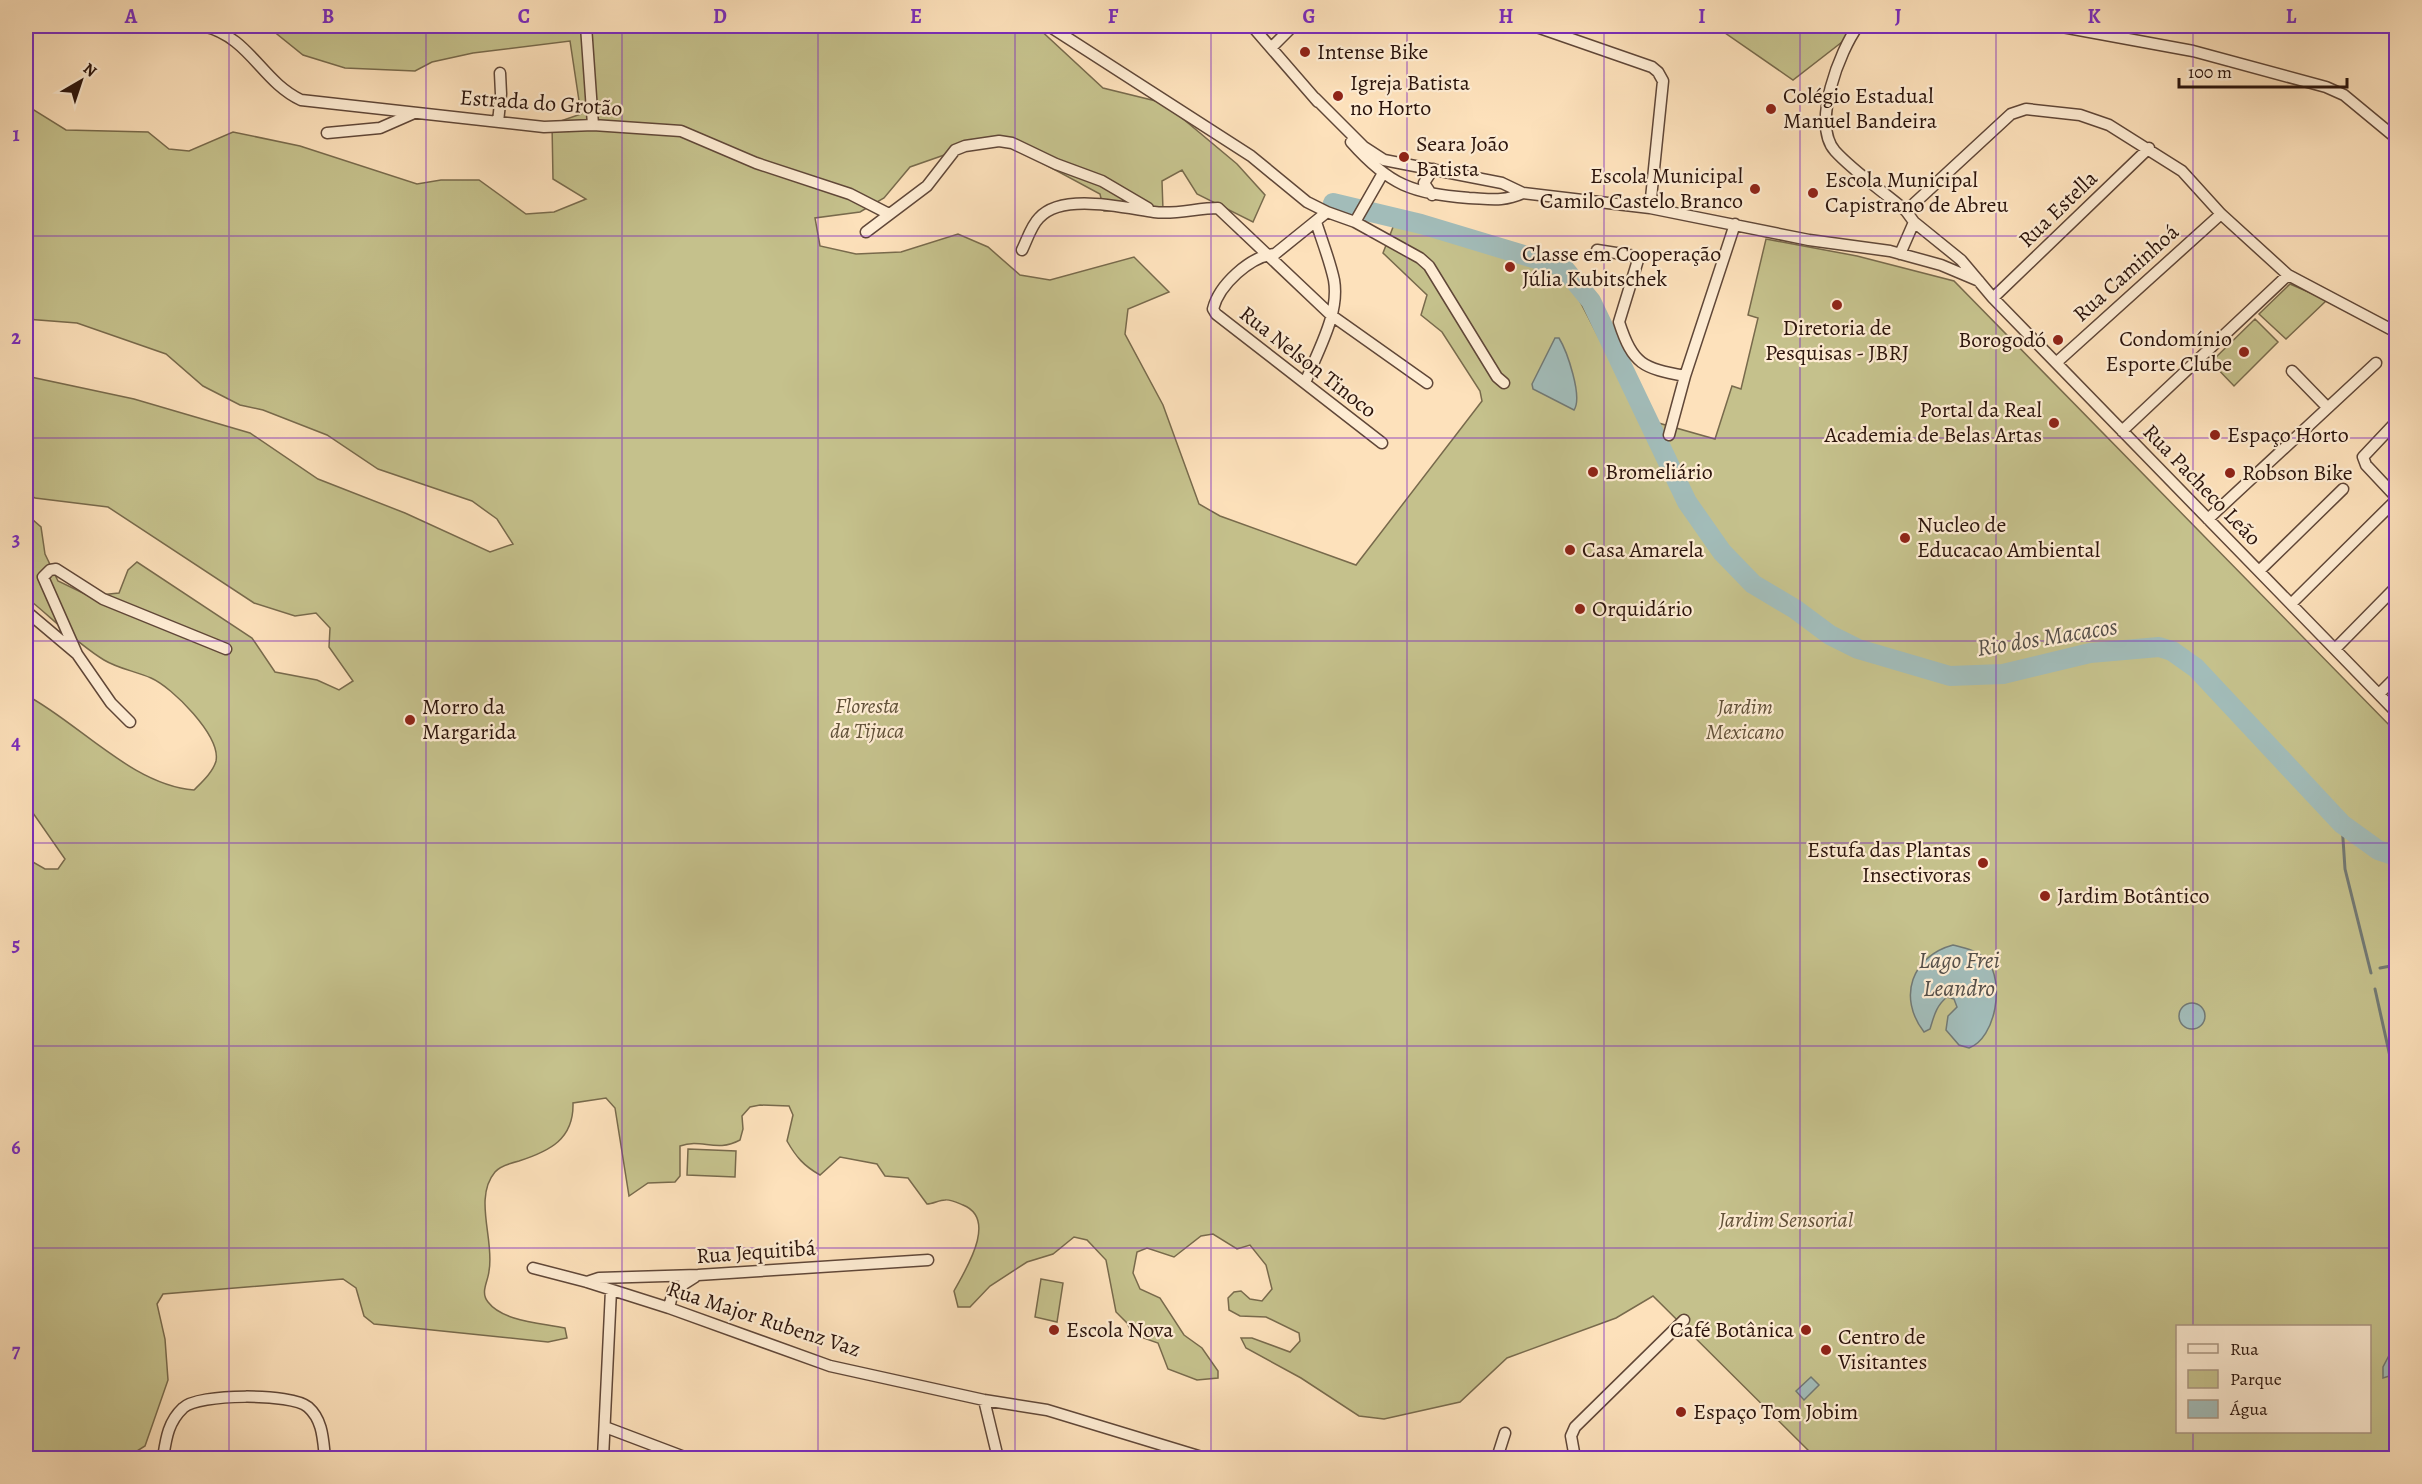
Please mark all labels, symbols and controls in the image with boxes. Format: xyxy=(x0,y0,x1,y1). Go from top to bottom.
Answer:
text: A xyxy=(124,3,138,30)
text: B xyxy=(322,3,334,30)
text: C xyxy=(518,3,530,30)
text: D xyxy=(713,3,727,30)
text: E xyxy=(910,3,922,30)
text: F xyxy=(1108,3,1119,30)
text: G xyxy=(1302,3,1316,30)
text: H xyxy=(1499,3,1514,30)
text: I xyxy=(1698,3,1706,30)
text: J xyxy=(1895,3,1902,30)
text: K xyxy=(2087,3,2101,30)
text: L xyxy=(2286,3,2297,30)
place label: Intense Bike xyxy=(1317,37,1428,67)
marker: Intense Bike xyxy=(1298,45,1312,59)
north arrow xyxy=(51,51,111,111)
scale bar xyxy=(2179,51,2347,89)
text: N xyxy=(78,58,102,83)
text: 100 m xyxy=(2188,60,2232,84)
place label: Igreja Batista no Horto xyxy=(1350,68,1471,123)
place label: Colégio Estadual Manuel Bandeira xyxy=(1783,81,1938,136)
street label: Estrada do Grotão xyxy=(459,82,623,124)
marker: Igreja Batista no Horto xyxy=(1331,89,1345,103)
marker: Colégio Estadual Manuel Bandeira xyxy=(1764,102,1778,116)
text: 1 xyxy=(12,121,20,148)
place label: Seara João Batista xyxy=(1416,129,1509,184)
marker: Seara João Batista xyxy=(1397,150,1411,164)
place label: Escola Municipal Camilo Castelo Branco xyxy=(1540,161,1743,216)
street label: Rua Estella xyxy=(2012,163,2105,254)
place label: Escola Municipal Capistrano de Abreu xyxy=(1825,165,2008,220)
marker: Escola Municipal Camilo Castelo Branco xyxy=(1748,182,1762,196)
marker: Escola Municipal Capistrano de Abreu xyxy=(1806,186,1820,200)
street label: Rua Caminhoá xyxy=(2067,217,2186,329)
place label: Classe em Cooperação Júlia Kubitschek xyxy=(1522,239,1721,294)
marker: Classe em Cooperação Júlia Kubitschek xyxy=(1503,260,1517,274)
marker: Diretoria de Pesquisas - JBRJ xyxy=(1830,298,1844,312)
street label: Rua Nelson Tinoco xyxy=(1233,299,1383,425)
place label: Diretoria de Pesquisas - JBRJ xyxy=(1765,313,1909,368)
text: 2 xyxy=(11,324,21,351)
place label: Condomínio Esporte Clube xyxy=(2106,324,2232,379)
place label: Borogodó xyxy=(1958,325,2046,355)
marker: Borogodó xyxy=(2051,333,2065,347)
marker: Condomínio Esporte Clube xyxy=(2237,345,2251,359)
place label: Portal da Real Academia de Belas Artas xyxy=(1824,395,2042,450)
marker: Portal da Real Academia de Belas Artas xyxy=(2047,416,2061,430)
street label: Rua Pacheco Leão xyxy=(2136,418,2268,553)
place label: Espaço Horto xyxy=(2227,420,2349,450)
marker: Espaço Horto xyxy=(2208,428,2222,442)
place label: Bromeliário xyxy=(1605,457,1713,487)
place label: Robson Bike xyxy=(2242,458,2353,488)
marker: Bromeliário xyxy=(1586,465,1600,479)
marker: Robson Bike xyxy=(2223,466,2237,480)
place label: Nucleo de Educacao Ambiental xyxy=(1917,510,2100,565)
text: 3 xyxy=(12,526,20,553)
marker: Nucleo de Educacao Ambiental xyxy=(1898,531,1912,545)
place label: Casa Amarela xyxy=(1582,535,1705,565)
marker: Casa Amarela xyxy=(1563,543,1577,557)
place label: Orquidário xyxy=(1592,594,1693,624)
marker: Orquidário xyxy=(1573,602,1587,616)
water label: Rio dos Macacos xyxy=(1974,610,2120,664)
park label: Floresta da Tijuca xyxy=(830,691,904,746)
place label: Morro da Margarida xyxy=(422,692,518,747)
park label: Jardim Mexicano xyxy=(1706,692,1784,747)
marker: Morro da Margarida xyxy=(403,713,417,727)
text: 4 xyxy=(11,729,21,756)
place label: Estufa das Plantas Insectivoras xyxy=(1807,835,1971,890)
marker: Estufa das Plantas Insectivoras xyxy=(1976,856,1990,870)
place label: Jardim Botântico xyxy=(2057,881,2210,911)
marker: Jardim Botântico xyxy=(2038,889,2052,903)
text: 5 xyxy=(12,931,20,958)
water label: Lago Frei Leandro xyxy=(1918,944,2000,1004)
text: 6 xyxy=(11,1134,21,1161)
park label: Jardim Sensorial xyxy=(1718,1205,1854,1235)
street label: Rua Jequitibá xyxy=(695,1233,818,1271)
street label: Rua Major Rubenz Vaz xyxy=(664,1274,864,1364)
place label: Escola Nova xyxy=(1066,1315,1174,1345)
place label: Café Botânica xyxy=(1670,1315,1795,1345)
place label: Centro de Visitantes xyxy=(1837,1322,1927,1377)
marker: Escola Nova xyxy=(1047,1323,1061,1337)
marker: Café Botânica xyxy=(1799,1323,1813,1337)
legend xyxy=(2176,1325,2371,1433)
text: 7 xyxy=(12,1337,21,1364)
text: Rua xyxy=(2230,1337,2259,1361)
marker: Centro de Visitantes xyxy=(1819,1343,1833,1357)
text: Parque xyxy=(2230,1367,2282,1391)
place label: Espaço Tom Jobim xyxy=(1693,1397,1858,1427)
text: Água xyxy=(2229,1397,2268,1421)
marker: Espaço Tom Jobim xyxy=(1674,1405,1688,1419)

